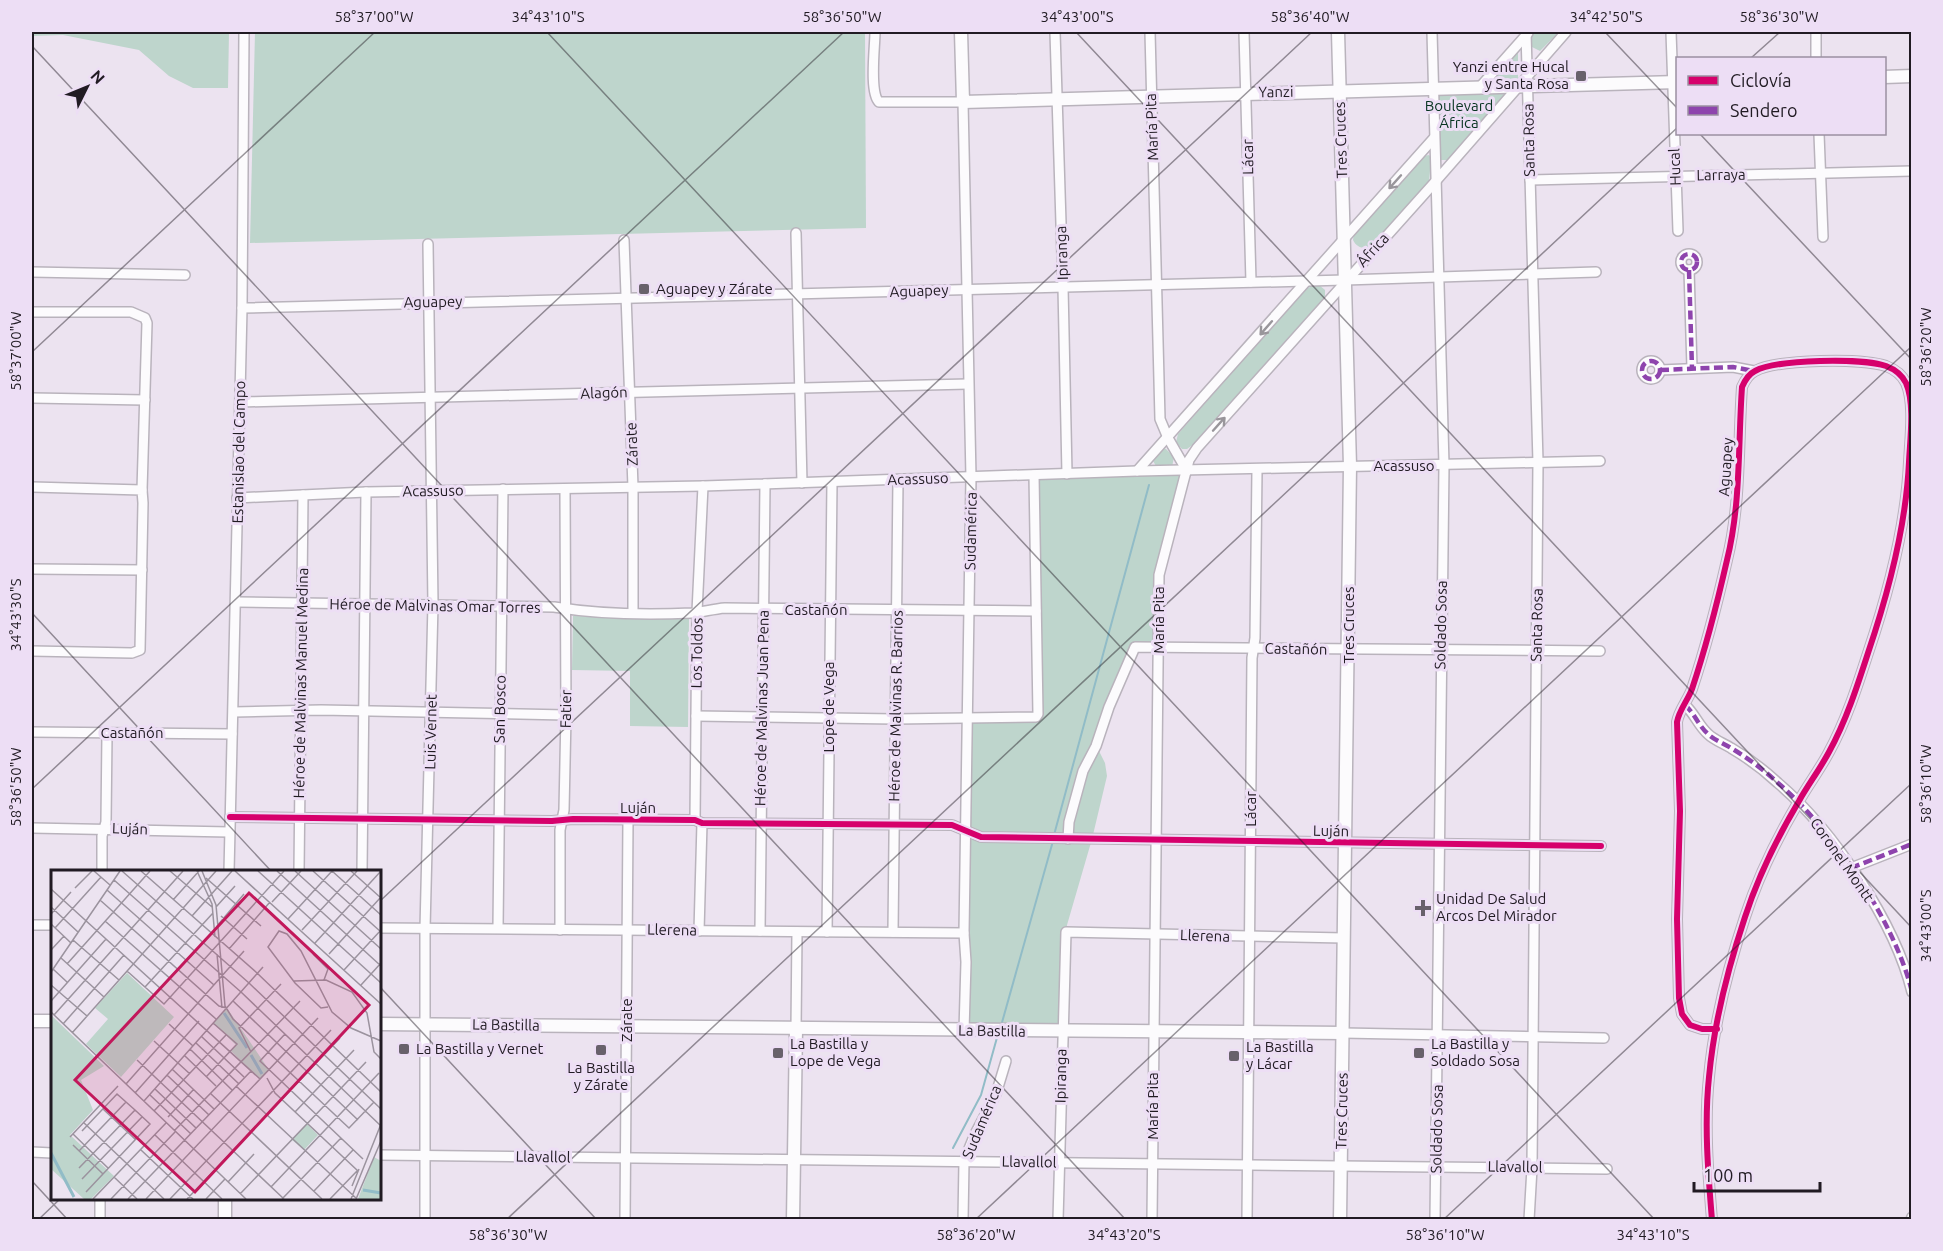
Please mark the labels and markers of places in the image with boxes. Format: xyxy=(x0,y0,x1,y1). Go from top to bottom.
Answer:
place label: Yanzi entre Hucal y Santa Rosa xyxy=(1453,58,1569,92)
marker: Yanzi entre Hucal y Santa Rosa xyxy=(1574,69,1588,83)
place label: Aguapey y Zárate xyxy=(656,280,773,297)
marker: Aguapey y Zárate xyxy=(637,282,651,296)
place label: Unidad De Salud Arcos Del Mirador xyxy=(1436,890,1557,924)
marker: Unidad De Salud Arcos Del Mirador xyxy=(1414,899,1432,917)
place label: La Bastilla y Lope de Vega xyxy=(790,1035,881,1069)
place label: La Bastilla y Soldado Sosa xyxy=(1431,1035,1520,1069)
place label: La Bastilla y Lácar xyxy=(1246,1038,1314,1072)
place label: La Bastilla y Vernet xyxy=(416,1040,544,1057)
marker: La Bastilla y Vernet xyxy=(397,1042,411,1056)
marker: La Bastilla y Zárate xyxy=(594,1043,608,1057)
marker: La Bastilla y Lope de Vega xyxy=(771,1046,785,1060)
marker: La Bastilla y Soldado Sosa xyxy=(1412,1046,1426,1060)
marker: La Bastilla y Lácar xyxy=(1227,1049,1241,1063)
place label: La Bastilla y Zárate xyxy=(567,1059,635,1093)

